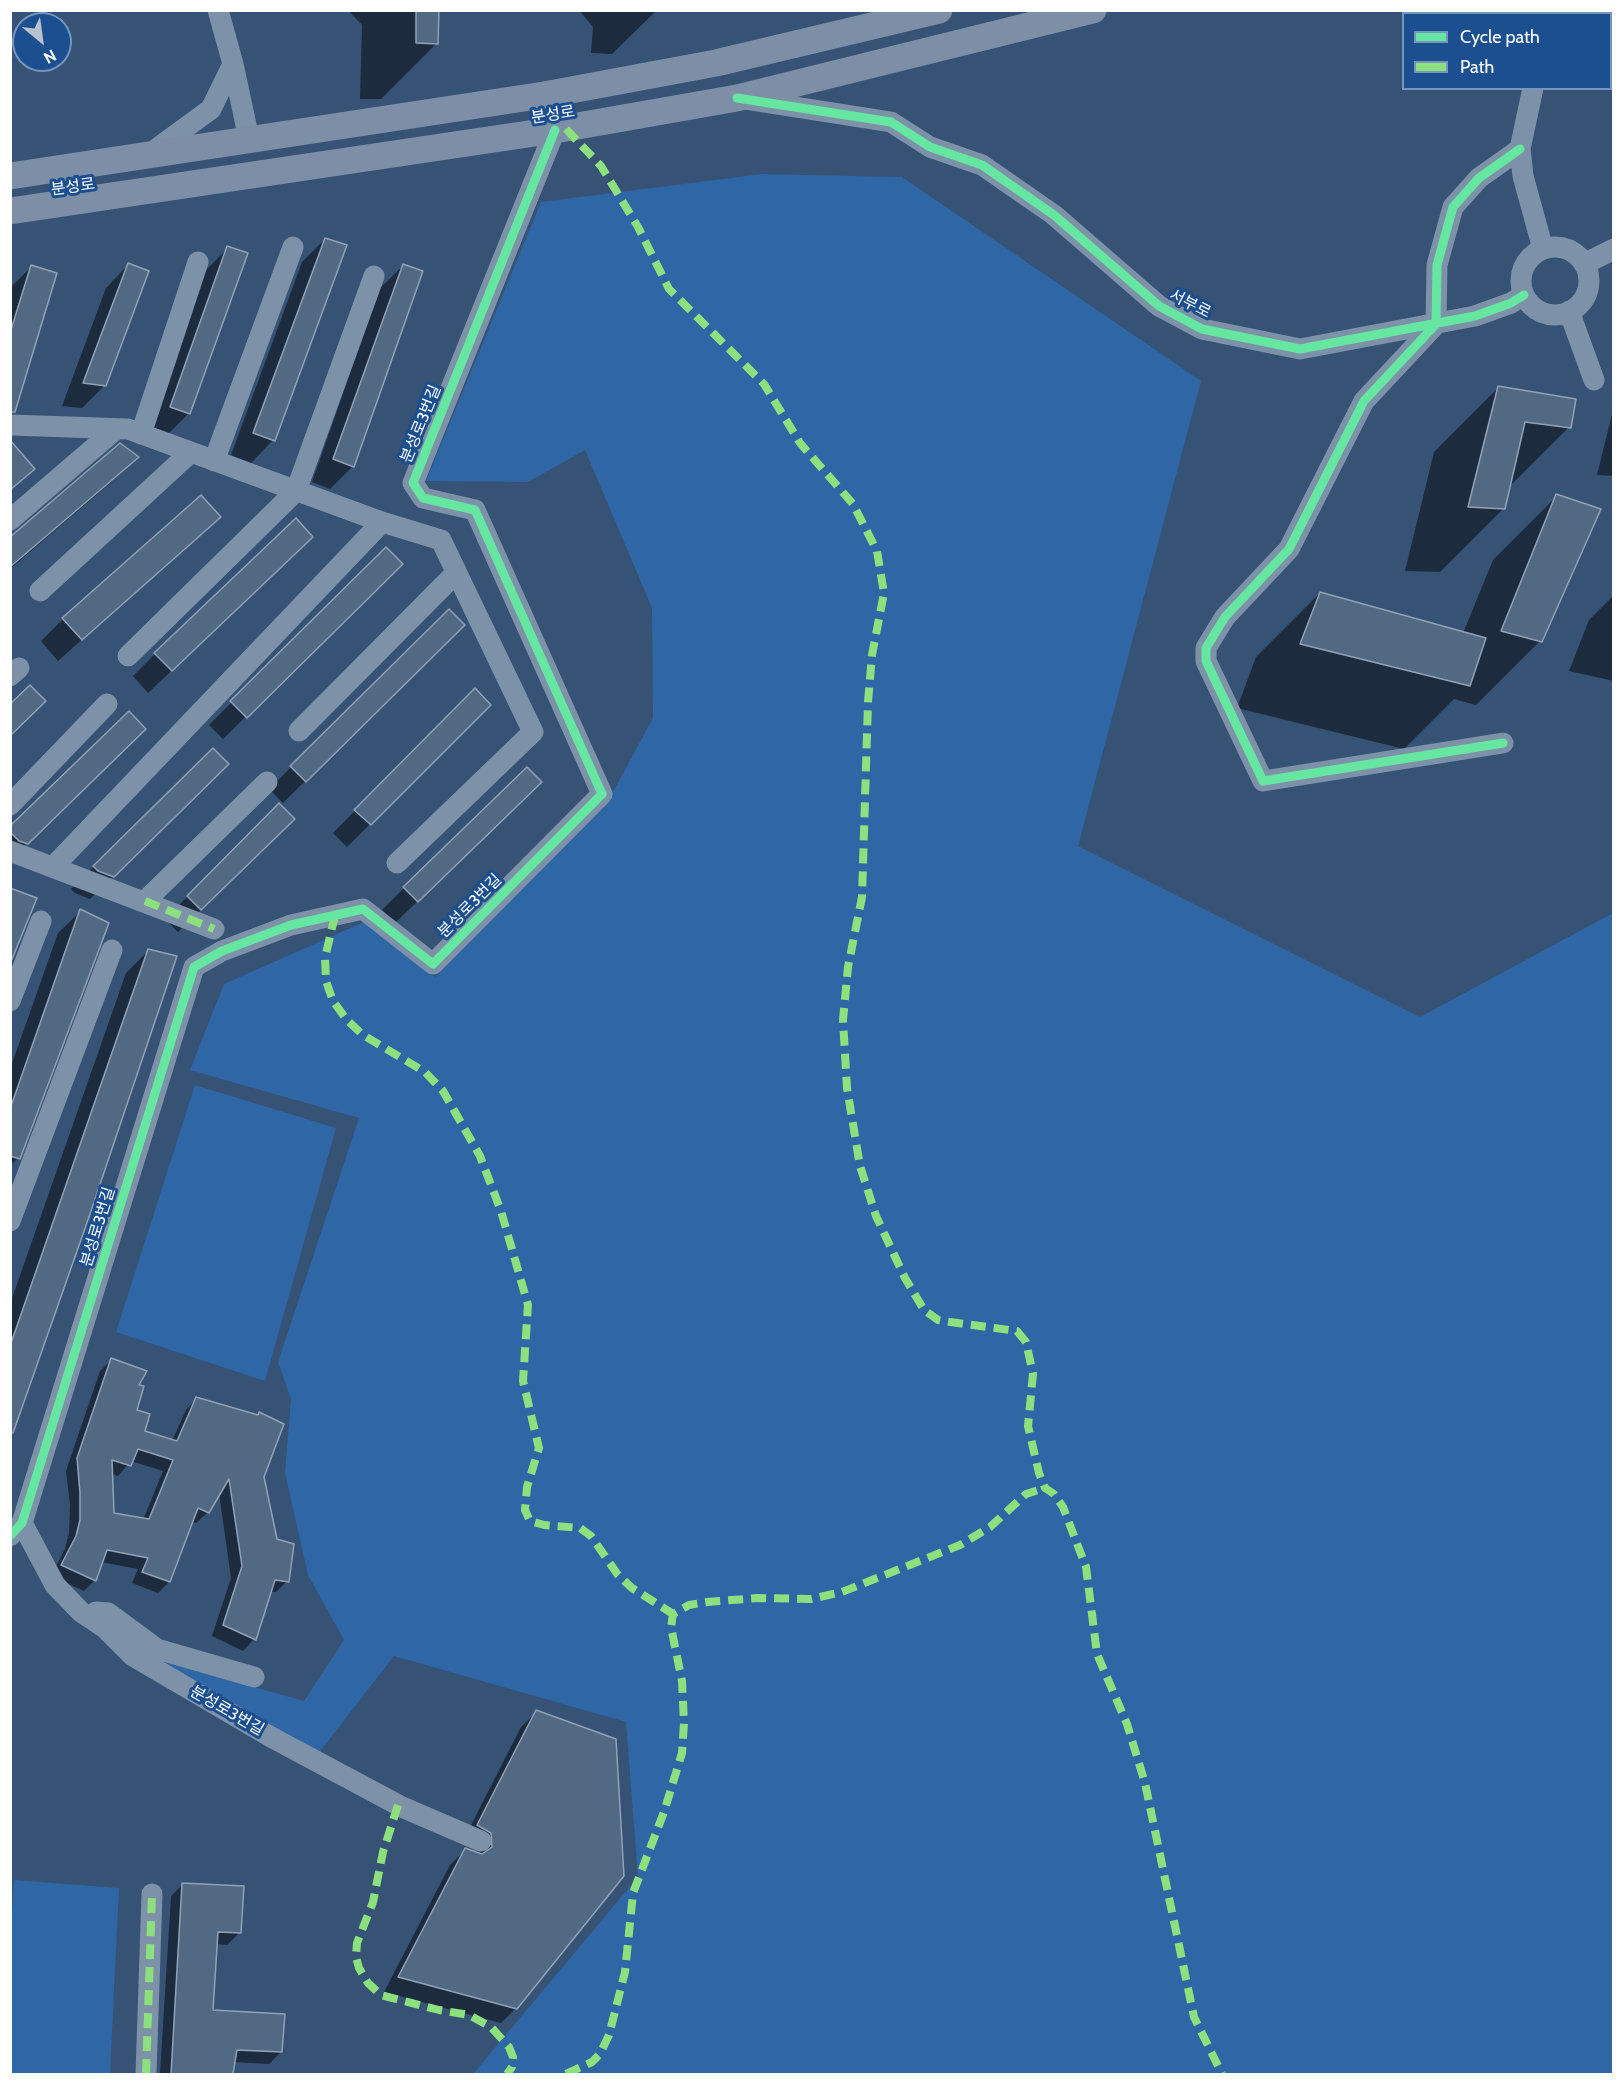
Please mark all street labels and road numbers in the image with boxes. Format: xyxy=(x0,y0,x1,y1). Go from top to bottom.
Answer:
street label: 분성로 xyxy=(530,102,576,128)
street label: 분성로 xyxy=(50,174,96,200)
street label: 서부로 xyxy=(1166,285,1214,323)
street label: 분성로3번길 xyxy=(397,382,445,466)
street label: 분성로3번길 xyxy=(434,870,506,942)
street label: 분성로3번길 xyxy=(77,1185,119,1269)
street label: 분성로3번길 xyxy=(187,1682,267,1740)

